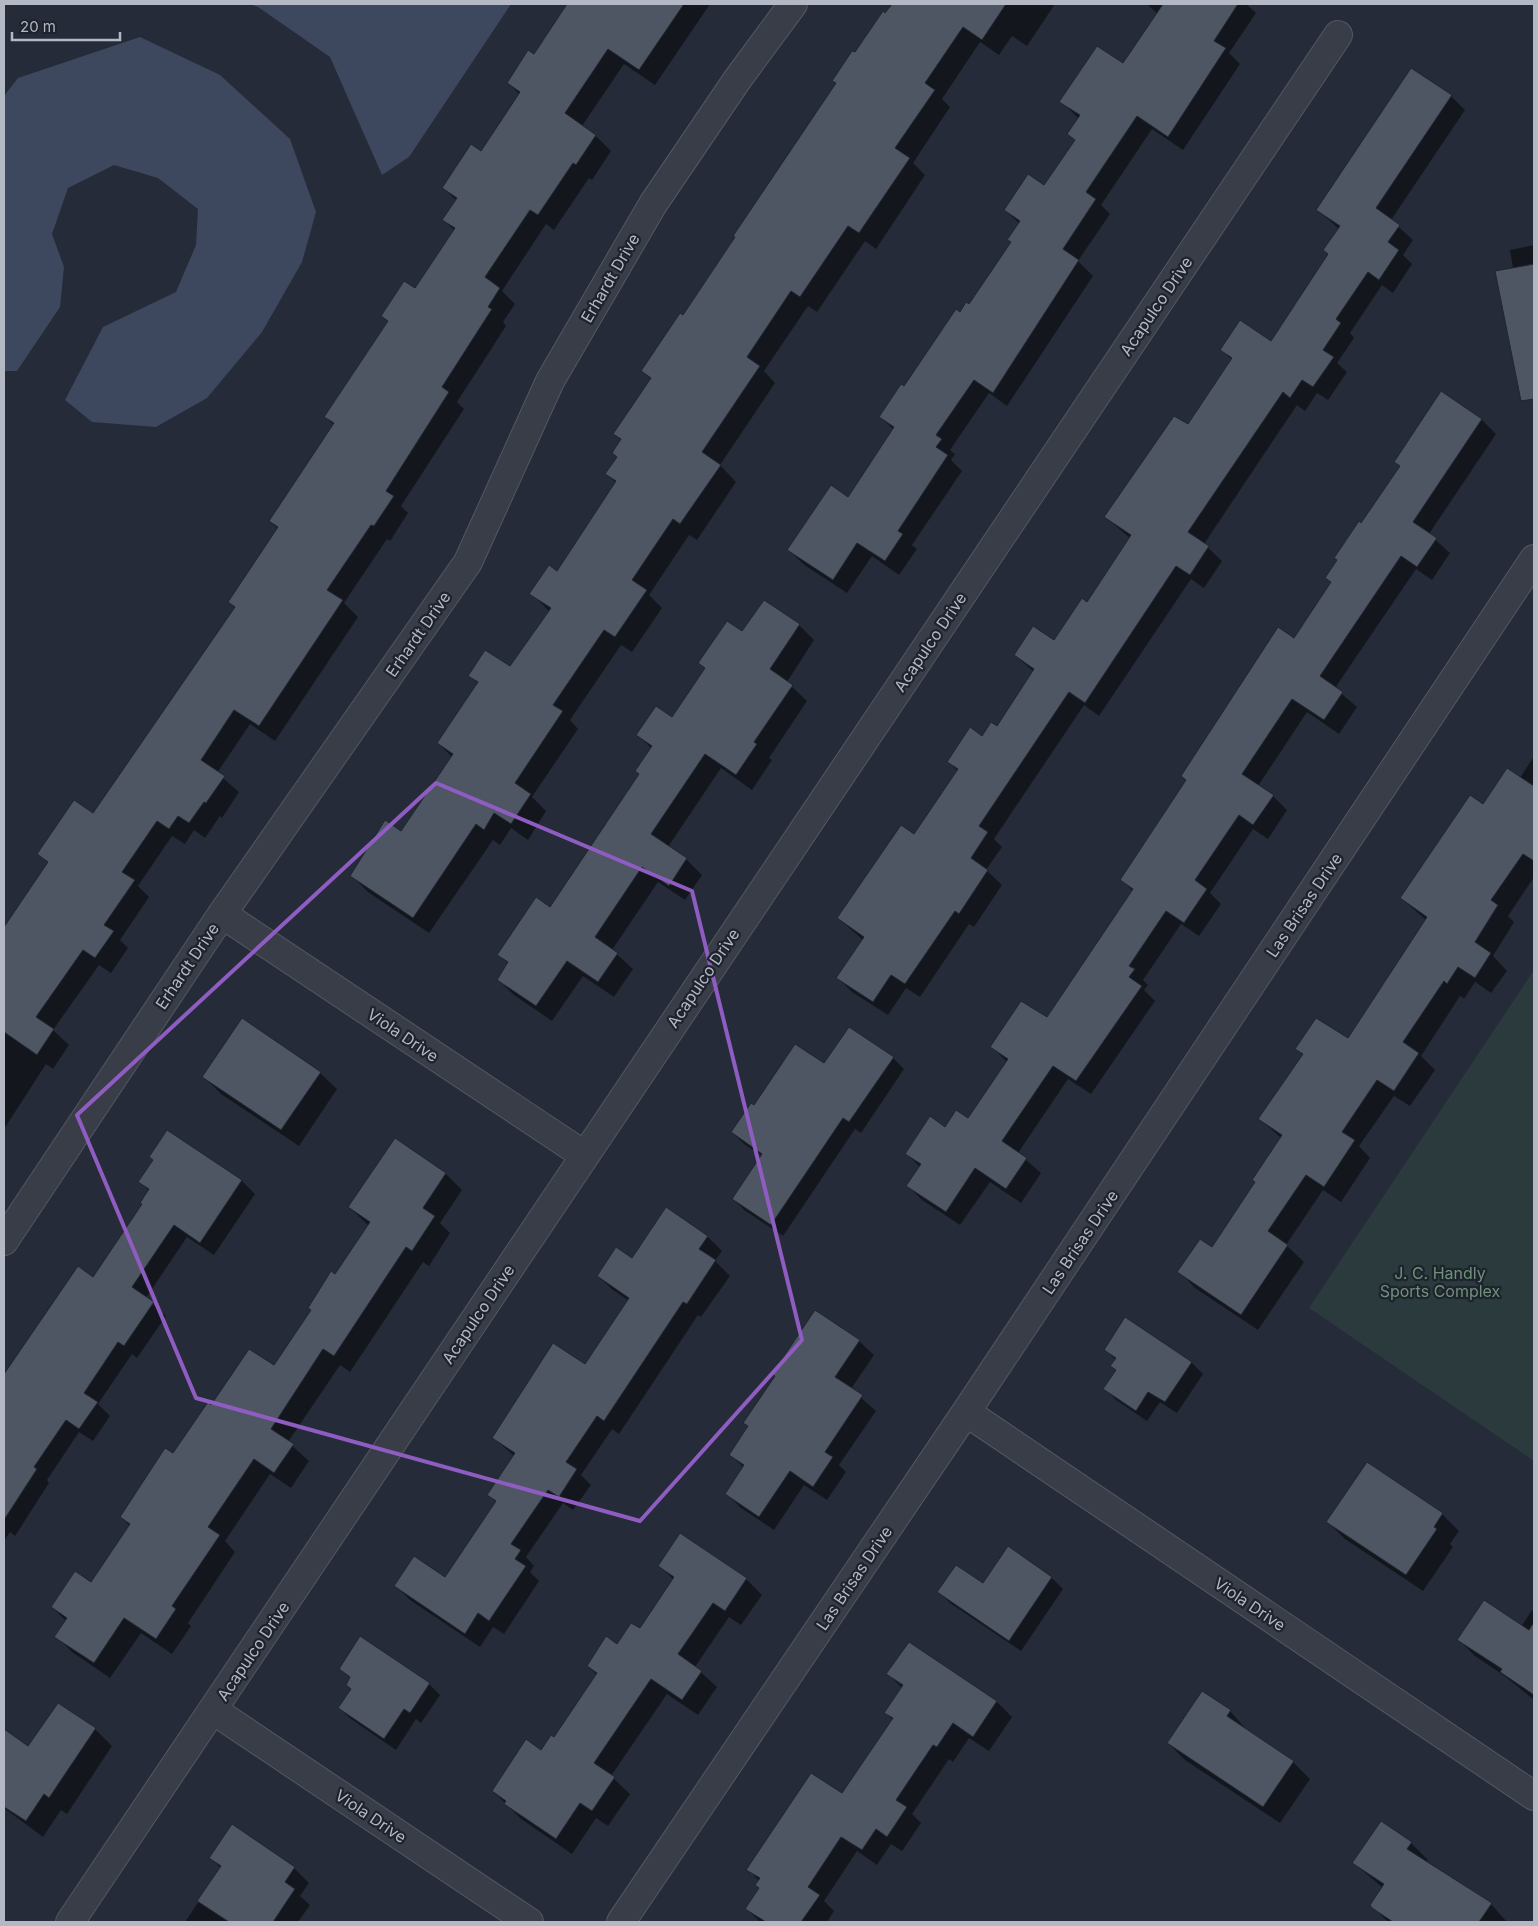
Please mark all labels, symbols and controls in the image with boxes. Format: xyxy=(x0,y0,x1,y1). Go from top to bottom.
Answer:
scale bar xyxy=(12,10,120,42)
text: 20 m xyxy=(20,17,56,36)
street label: Erhardt Drive xyxy=(576,230,644,326)
street label: Acapulco Drive xyxy=(1115,253,1197,359)
street label: Erhardt Drive xyxy=(381,587,455,681)
street label: Acapulco Drive xyxy=(889,589,971,695)
street label: Las Brisas Drive xyxy=(1262,849,1346,961)
street label: Erhardt Drive xyxy=(151,919,223,1013)
street label: Acapulco Drive xyxy=(662,925,744,1031)
street label: Viola Drive xyxy=(364,1004,442,1066)
street label: Las Brisas Drive xyxy=(1038,1186,1122,1298)
street label: Acapulco Drive xyxy=(437,1261,519,1367)
park label: J. C. Handly Sports Complex xyxy=(1380,1263,1501,1301)
street label: Las Brisas Drive xyxy=(812,1522,896,1634)
street label: Viola Drive xyxy=(1211,1573,1289,1635)
street label: Acapulco Drive xyxy=(212,1598,294,1704)
street label: Viola Drive xyxy=(332,1785,410,1847)

